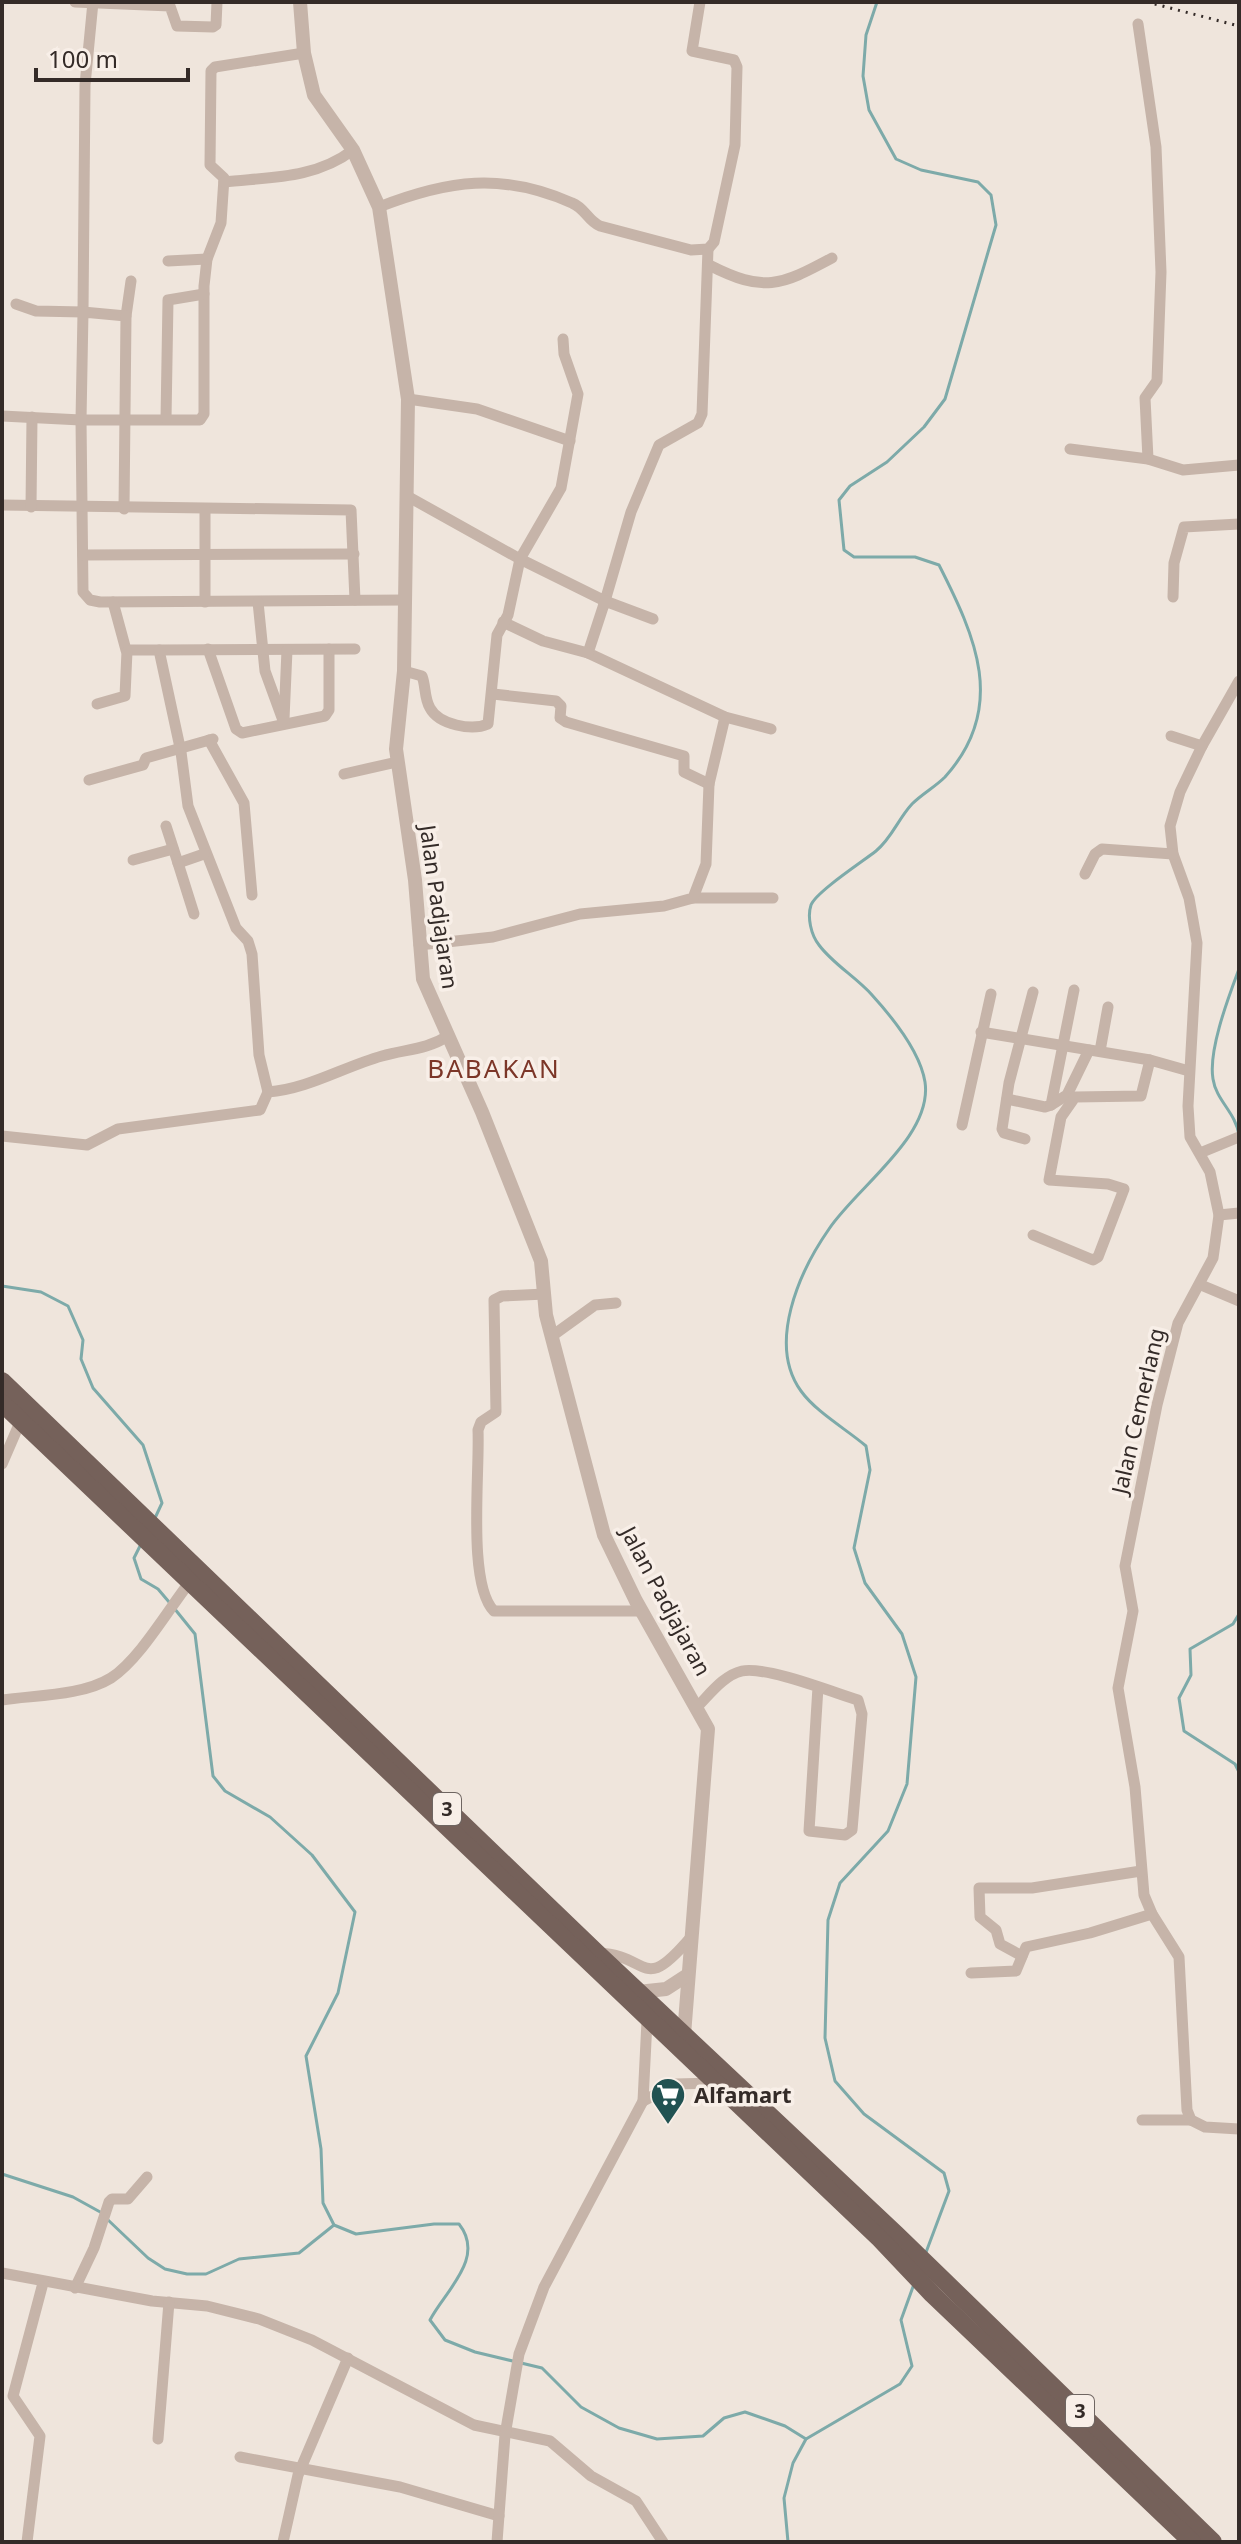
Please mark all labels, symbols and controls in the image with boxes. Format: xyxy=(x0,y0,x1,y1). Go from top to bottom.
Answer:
scale bar xyxy=(36,32,188,82)
text: 100 m xyxy=(48,42,118,75)
street label: Jalan Padjajaran xyxy=(413,821,466,991)
district label: BABAKAN xyxy=(427,1050,561,1086)
street label: Jalan Cemerlang xyxy=(1103,1325,1171,1499)
street label: Jalan Padjajaran xyxy=(614,1519,719,1681)
road number: 3 xyxy=(433,1793,461,1825)
supermarket icon: Alfamart xyxy=(649,2076,687,2126)
place label: Alfamart xyxy=(694,2079,791,2109)
road number: 3 xyxy=(1066,2395,1094,2427)

